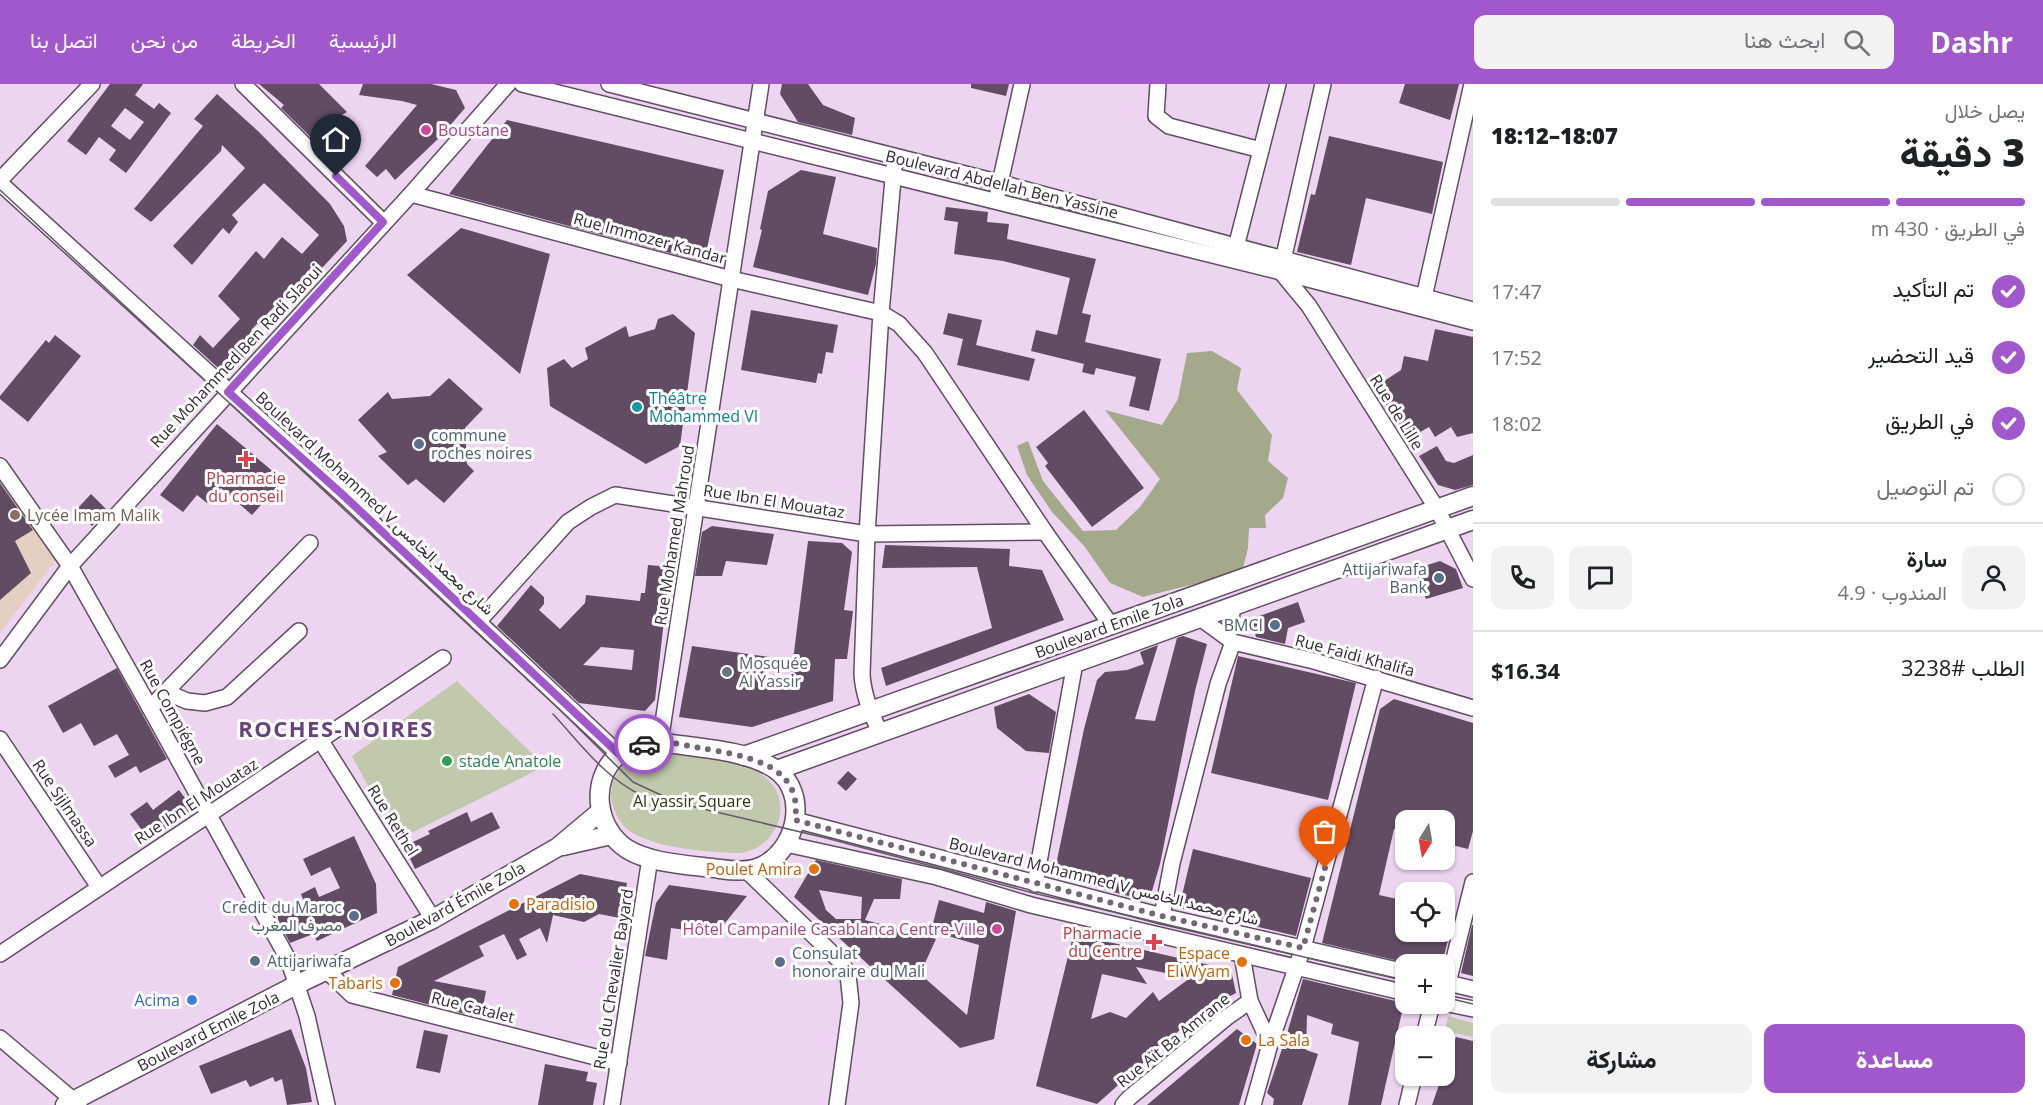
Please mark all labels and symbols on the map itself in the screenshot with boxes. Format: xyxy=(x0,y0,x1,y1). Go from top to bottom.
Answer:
pin xyxy=(310,114,361,176)
place label: Boustane xyxy=(438,119,509,141)
marker: Boustane xyxy=(419,123,433,137)
street label: Boulevard Abdellah Ben Yassine xyxy=(883,144,1121,224)
street label: Rue Immozer Kandar xyxy=(571,207,729,269)
street label: Rue Mohammed Ben Radi Slaoui xyxy=(145,260,327,452)
street label: Rue de Lille xyxy=(1365,370,1429,454)
street label: Boulevard Mohammed V شارع محمد الخامس xyxy=(250,386,499,620)
place label: Théâtre Mohammed VI xyxy=(649,387,758,427)
marker: Théâtre Mohammed VI xyxy=(630,400,644,414)
place label: commune roches noires xyxy=(431,424,532,464)
marker: commune roches noires xyxy=(412,437,426,451)
street label: Rue Mohamed Mahroud xyxy=(649,443,699,627)
marker: Pharmacie du conseil xyxy=(239,452,253,466)
place label: Pharmacie du conseil xyxy=(206,467,286,507)
street label: Rue Ibn El Mouataz xyxy=(702,479,846,523)
place label: Lycée Imam Malik xyxy=(27,504,161,526)
marker: Lycée Imam Malik xyxy=(8,508,22,522)
place label: Attijariwafa Bank xyxy=(1342,558,1428,598)
marker: Attijariwafa Bank xyxy=(1432,571,1446,585)
street label: Boulevard Emile Zola xyxy=(1032,589,1186,663)
place label: BMCI xyxy=(1224,614,1263,636)
marker: BMCI xyxy=(1268,618,1282,632)
street label: Rue Faidi Khalifa xyxy=(1293,628,1417,682)
place label: Mosquée Al Yassir xyxy=(739,652,808,692)
street label: Rue Compiégne xyxy=(135,655,211,769)
marker: Mosquée Al Yassir xyxy=(720,665,734,679)
district label: ROCHES-NOIRES xyxy=(238,713,434,743)
courier xyxy=(614,714,674,774)
place label: stade Anatole xyxy=(459,750,561,772)
street label: Rue Ibn El Mouataz xyxy=(130,753,262,849)
marker: stade Anatole xyxy=(440,754,454,768)
street label: Rue Sijlmassa xyxy=(27,755,103,851)
street label: Rue Rethel xyxy=(362,780,424,860)
park label: Al yassir Square xyxy=(633,790,751,812)
pin xyxy=(1299,806,1350,868)
north arrow xyxy=(1395,810,1455,870)
street label: Boulevard Mohammed V شارع محمد الخامس xyxy=(947,832,1261,931)
street label: Boulevard Émile Zola xyxy=(381,856,529,952)
place label: Poulet Amira xyxy=(706,858,802,880)
marker: Poulet Amira xyxy=(807,862,821,876)
street label: Rue du Chevalier Bayard xyxy=(588,887,638,1071)
place label: Paradisio xyxy=(526,893,595,915)
place label: Crédit du Maroc مصرف المغرب xyxy=(222,896,342,936)
marker: Paradisio xyxy=(507,897,521,911)
marker: Crédit du Maroc مصرف المغرب xyxy=(347,909,361,923)
place label: Hôtel Campanile Casablanca Centre-Ville xyxy=(683,918,985,940)
marker: Hôtel Campanile Casablanca Centre-Ville xyxy=(990,922,1004,936)
place label: Pharmacie du Centre xyxy=(1063,922,1142,962)
marker: Pharmacie du Centre xyxy=(1147,935,1161,949)
place label: Consulat honoraire du Mali xyxy=(792,942,925,982)
place label: Espace El Wyam xyxy=(1166,942,1230,982)
place label: Attijariwafa xyxy=(267,950,352,972)
marker: Attijariwafa xyxy=(248,954,262,968)
marker: Consulat honoraire du Mali xyxy=(773,955,787,969)
marker: Espace El Wyam xyxy=(1235,955,1249,969)
place label: Tabaris xyxy=(328,972,383,994)
marker: Tabaris xyxy=(388,976,402,990)
street label: Boulevard Emile Zola xyxy=(133,986,283,1076)
street label: Rue Catalet xyxy=(429,986,517,1028)
street label: Rue Aït Ba Amrane xyxy=(1112,988,1234,1092)
place label: Acima xyxy=(134,989,180,1011)
marker: Acima xyxy=(185,993,199,1007)
place label: La Sala xyxy=(1258,1029,1310,1051)
marker: La Sala xyxy=(1239,1033,1253,1047)

